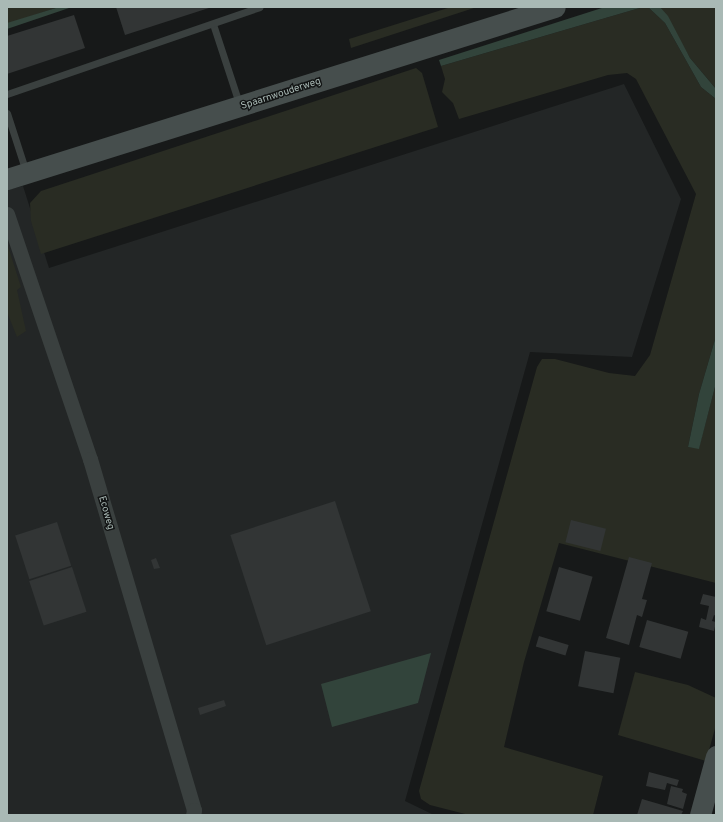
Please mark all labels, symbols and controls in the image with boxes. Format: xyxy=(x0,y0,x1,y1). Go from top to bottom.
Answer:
street label: Spaarnwouderweg xyxy=(240,75,322,113)
street label: Ecoweg xyxy=(95,495,117,531)

